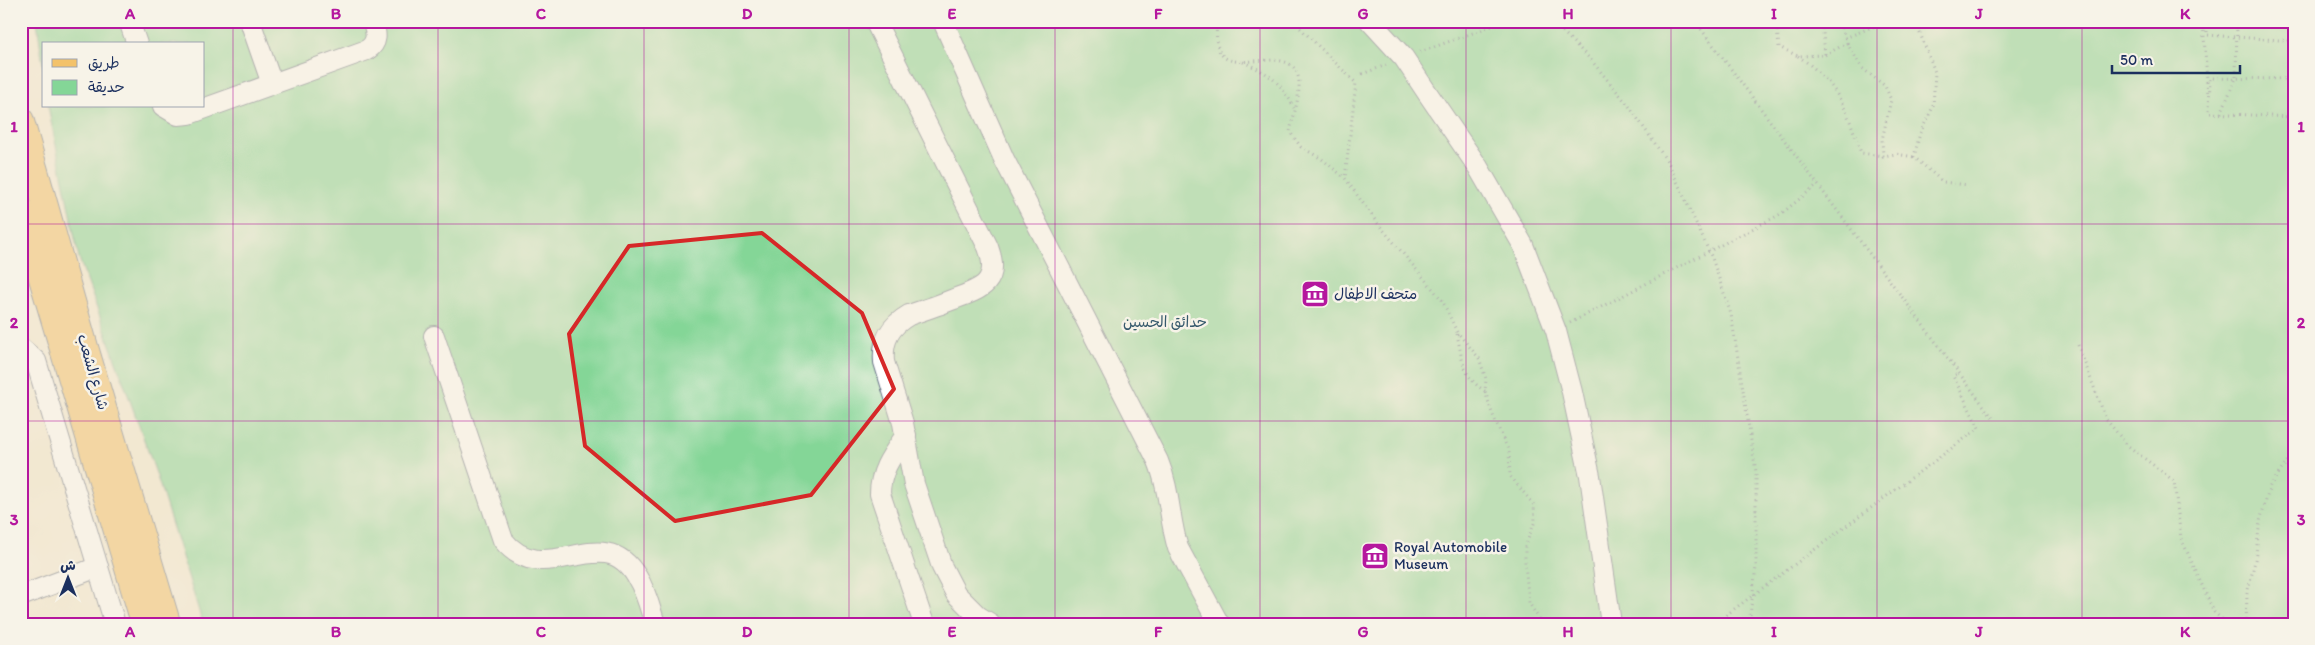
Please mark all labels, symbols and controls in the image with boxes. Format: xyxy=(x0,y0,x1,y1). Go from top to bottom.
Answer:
text: A xyxy=(124,4,136,23)
text: B xyxy=(331,4,342,23)
text: C xyxy=(536,4,547,23)
text: D xyxy=(742,4,753,23)
text: E xyxy=(948,4,957,23)
text: F xyxy=(1154,4,1163,23)
text: G xyxy=(1357,4,1369,23)
text: H xyxy=(1562,4,1574,23)
text: I xyxy=(1771,4,1777,23)
text: J xyxy=(1974,4,1983,23)
text: K xyxy=(2180,4,2191,23)
legend xyxy=(42,42,205,108)
scale bar xyxy=(2112,42,2240,74)
text: 50 m xyxy=(2120,51,2153,69)
text: طريق xyxy=(88,54,120,72)
text: حديقة xyxy=(88,78,125,96)
text: 1 xyxy=(10,117,18,136)
text: 1 xyxy=(2297,117,2305,136)
museum icon: متحف الاطفال xyxy=(1300,279,1330,309)
place label: متحف الاطفال xyxy=(1334,285,1417,303)
text: 2 xyxy=(10,313,19,332)
park label: حدائق الحسين xyxy=(1123,313,1207,331)
text: 2 xyxy=(2297,313,2306,332)
street label: شارع الشعب xyxy=(73,332,112,412)
text: 3 xyxy=(10,510,19,529)
text: 3 xyxy=(2297,510,2306,529)
place label: Royal Automobile Museum xyxy=(1394,538,1507,573)
museum icon: Royal Automobile Museum xyxy=(1360,541,1390,571)
north arrow xyxy=(42,552,92,602)
text: ش xyxy=(60,557,76,574)
text: A xyxy=(124,622,136,641)
text: B xyxy=(331,622,342,641)
text: C xyxy=(536,622,547,641)
text: D xyxy=(742,622,753,641)
text: E xyxy=(948,622,957,641)
text: F xyxy=(1154,622,1163,641)
text: G xyxy=(1357,622,1369,641)
text: H xyxy=(1562,622,1574,641)
text: I xyxy=(1771,622,1777,641)
text: J xyxy=(1974,622,1983,641)
text: K xyxy=(2180,622,2191,641)

